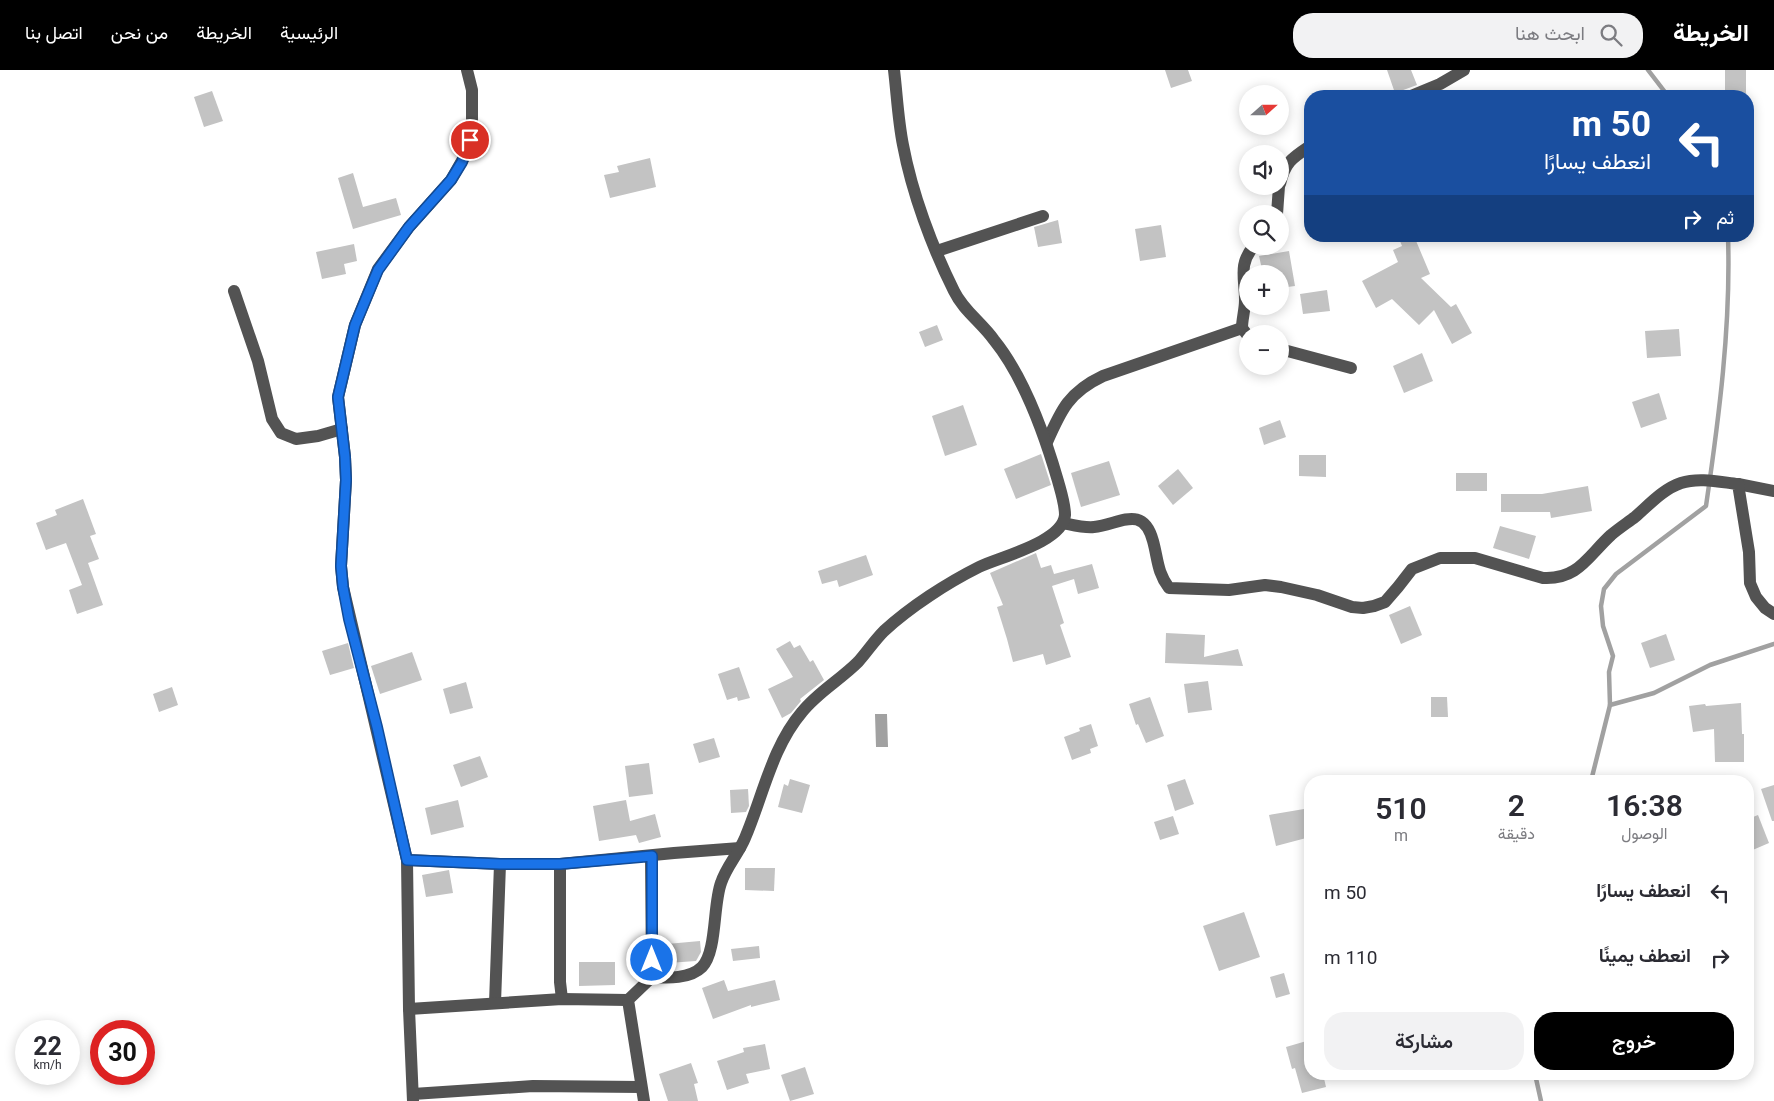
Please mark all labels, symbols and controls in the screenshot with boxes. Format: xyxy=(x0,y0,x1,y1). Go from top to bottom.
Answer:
search box xyxy=(1293,13,1643,58)
text: الخريطة xyxy=(1673,19,1749,47)
icon: search xyxy=(1597,21,1625,49)
text: اتصل بنا xyxy=(25,22,83,43)
text: من نحن xyxy=(111,22,168,43)
text: الخريطة xyxy=(196,22,252,43)
text: الرئيسية xyxy=(280,22,338,43)
text: ابحث هنا xyxy=(1515,22,1585,45)
north arrow xyxy=(1239,85,1289,135)
map controls xyxy=(1239,85,1289,375)
text: 50 m xyxy=(1572,104,1651,145)
icon: left xyxy=(1669,110,1734,175)
pin xyxy=(449,119,491,161)
icon: arrive xyxy=(456,126,484,154)
button: sound xyxy=(1239,145,1289,195)
text: انعطف يسارًا xyxy=(1544,149,1651,174)
button: search xyxy=(1239,205,1289,255)
icon: right xyxy=(1678,205,1706,233)
text: ثم xyxy=(1716,206,1734,229)
button: + xyxy=(1239,265,1289,315)
button: − xyxy=(1239,325,1289,375)
text: 2 xyxy=(1508,788,1525,823)
text: 16:38 xyxy=(1606,788,1683,823)
text: 510 xyxy=(1375,791,1427,826)
text: دقيقة xyxy=(1498,824,1535,843)
text: الوصول xyxy=(1621,824,1668,843)
text: m xyxy=(1394,826,1408,845)
text: انعطف يسارًا xyxy=(1596,879,1691,902)
icon: left xyxy=(1706,879,1734,907)
text: 50 m xyxy=(1324,881,1367,904)
position arrow xyxy=(625,933,677,985)
text: انعطف يمينًا xyxy=(1599,944,1691,967)
icon: right xyxy=(1706,944,1734,972)
text: 110 m xyxy=(1324,946,1377,969)
button: مشاركة xyxy=(1324,1012,1524,1070)
button: خروج xyxy=(1534,1012,1734,1070)
speed limit sign: 30 xyxy=(90,1020,155,1085)
text: 22 xyxy=(33,1032,62,1061)
text: km/h xyxy=(33,1058,62,1072)

